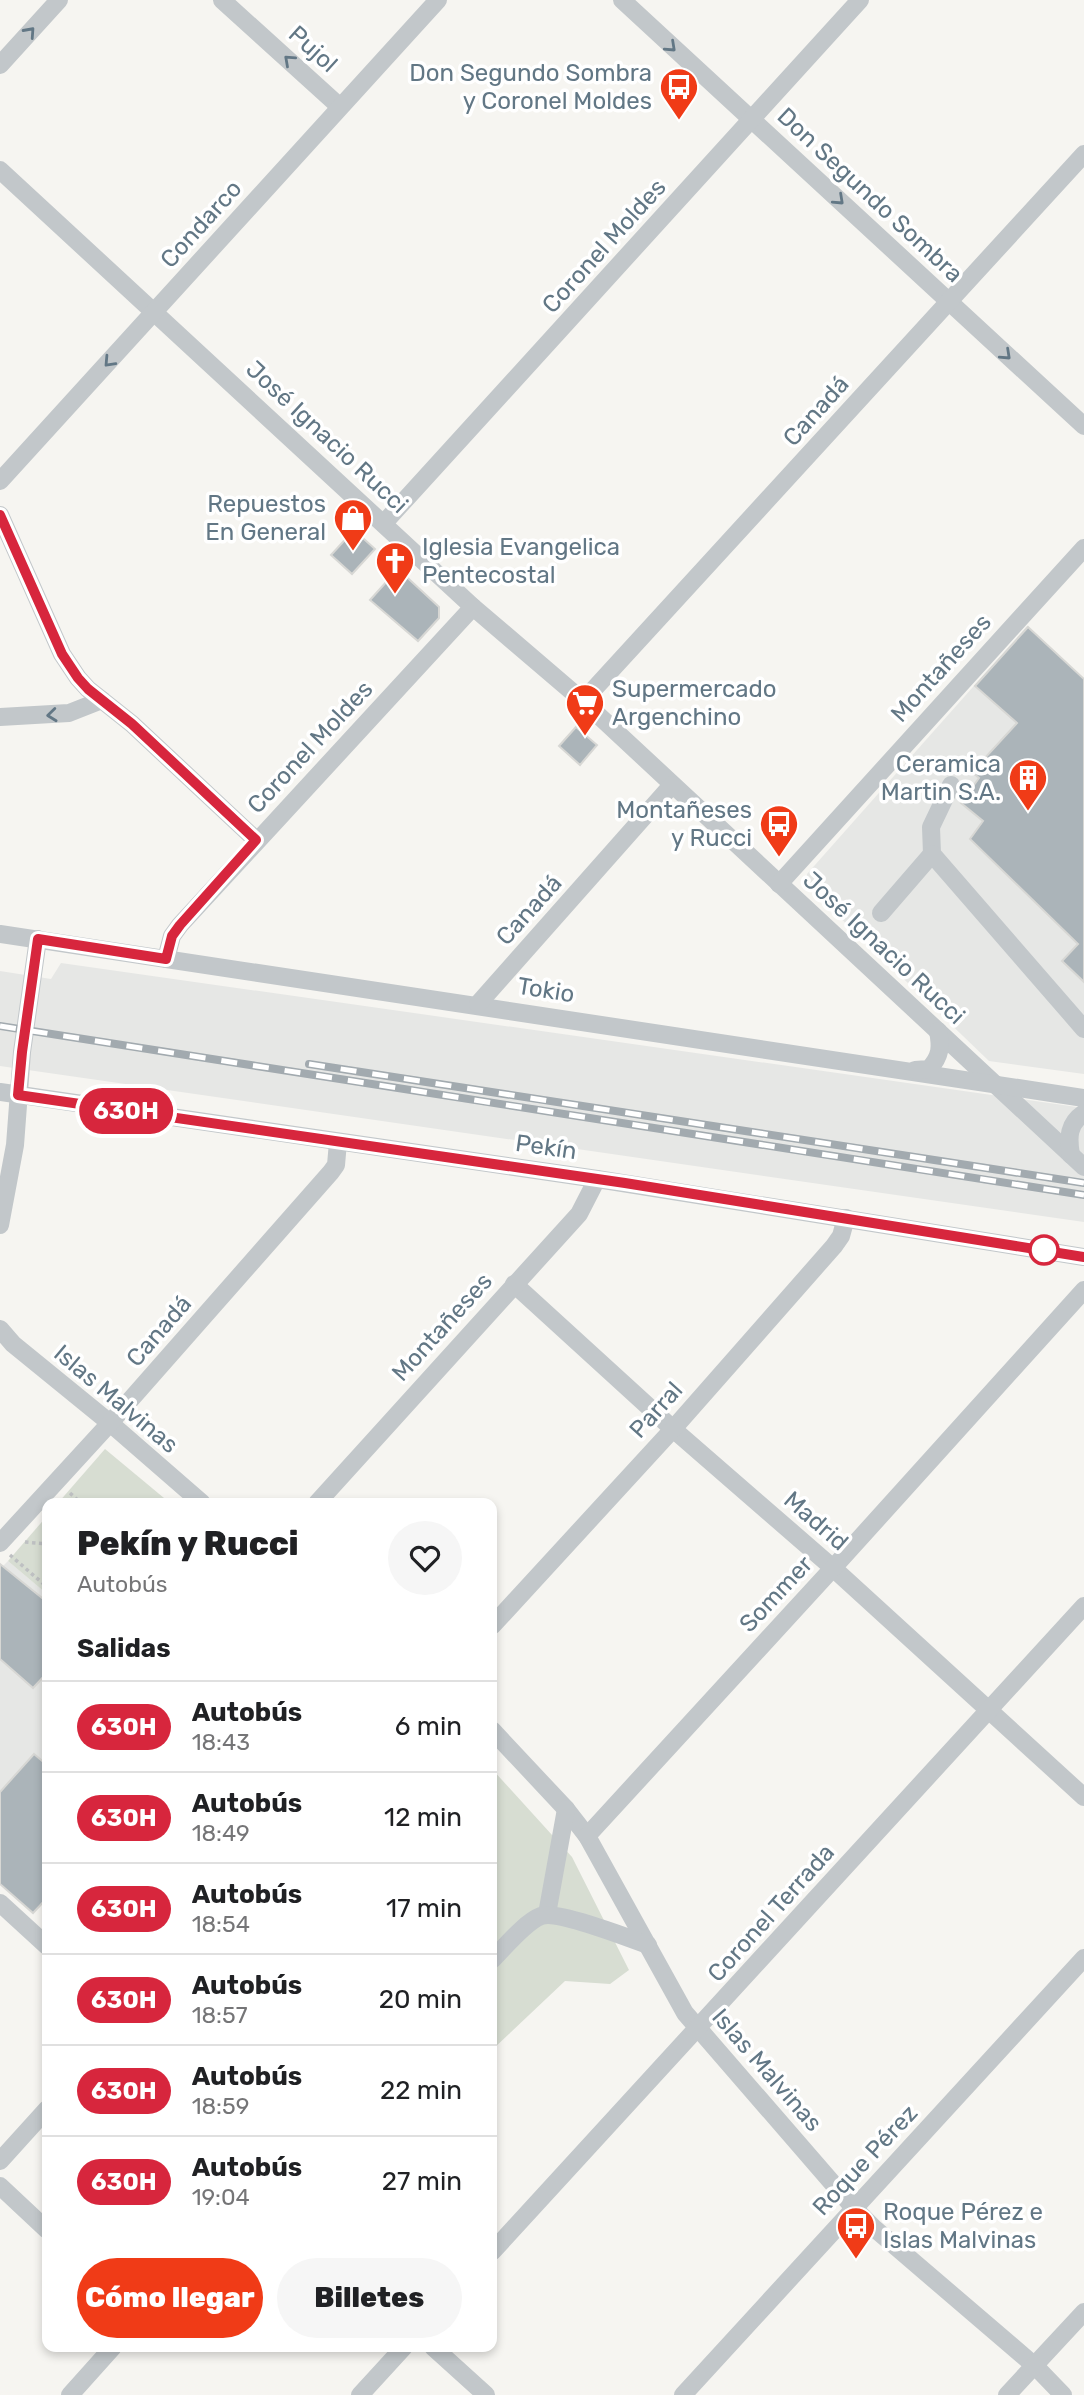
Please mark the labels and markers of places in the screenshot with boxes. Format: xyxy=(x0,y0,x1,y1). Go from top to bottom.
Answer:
place label: Don Segundo Sombra y Coronel Moldes xyxy=(409,59,652,115)
bus stop icon: Don Segundo Sombra y Coronel Moldes xyxy=(658,66,700,121)
place label: Repuestos En General xyxy=(205,490,326,546)
shop icon: Repuestos En General xyxy=(332,497,374,552)
place label: Iglesia Evangelica Pentecostal xyxy=(422,533,620,589)
church icon: Iglesia Evangelica Pentecostal xyxy=(374,540,416,595)
place label: Supermercado Argenchino xyxy=(612,675,776,731)
supermarket icon: Supermercado Argenchino xyxy=(564,682,606,737)
place label: Ceramica Martin S.A. xyxy=(881,750,1001,806)
building icon: Ceramica Martin S.A. xyxy=(1007,757,1049,812)
place label: Montañeses y Rucci xyxy=(616,796,752,852)
bus stop icon: Montañeses y Rucci xyxy=(758,803,800,858)
unlabelled marker xyxy=(1029,1235,1059,1265)
place label: Roque Pérez e Islas Malvinas xyxy=(883,2198,1043,2254)
bus stop icon: Roque Pérez e Islas Malvinas xyxy=(835,2205,877,2260)

